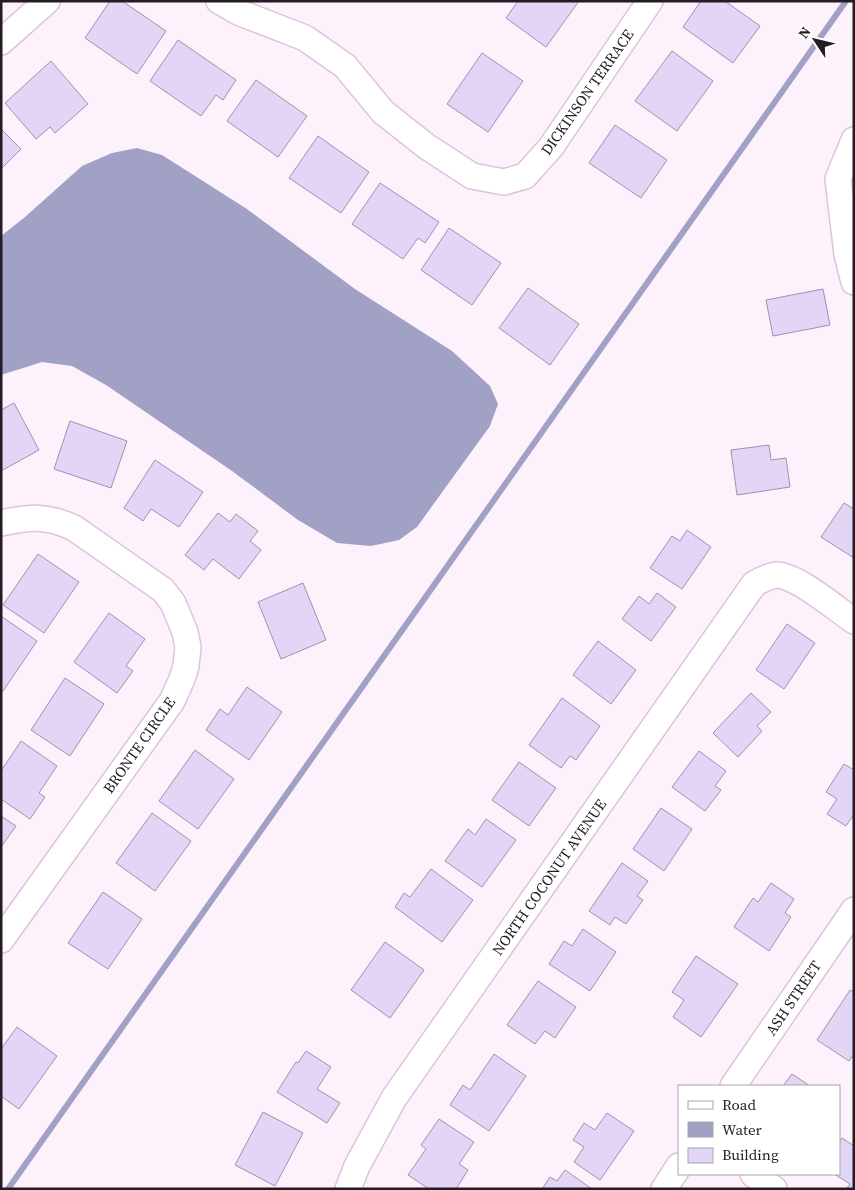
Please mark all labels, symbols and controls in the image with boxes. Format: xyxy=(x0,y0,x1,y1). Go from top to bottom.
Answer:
north arrow xyxy=(790,15,840,65)
text: N xyxy=(793,23,815,42)
street label: DICKINSON TERRACE xyxy=(536,25,638,159)
street label: BRONTE CIRCLE xyxy=(98,693,180,797)
street label: NORTH COCONUT AVENUE xyxy=(487,795,611,959)
street label: ASH STREET xyxy=(760,956,826,1040)
legend xyxy=(678,1085,840,1175)
text: Road xyxy=(722,1094,756,1115)
text: Water xyxy=(722,1119,763,1140)
text: Building xyxy=(722,1144,779,1165)

